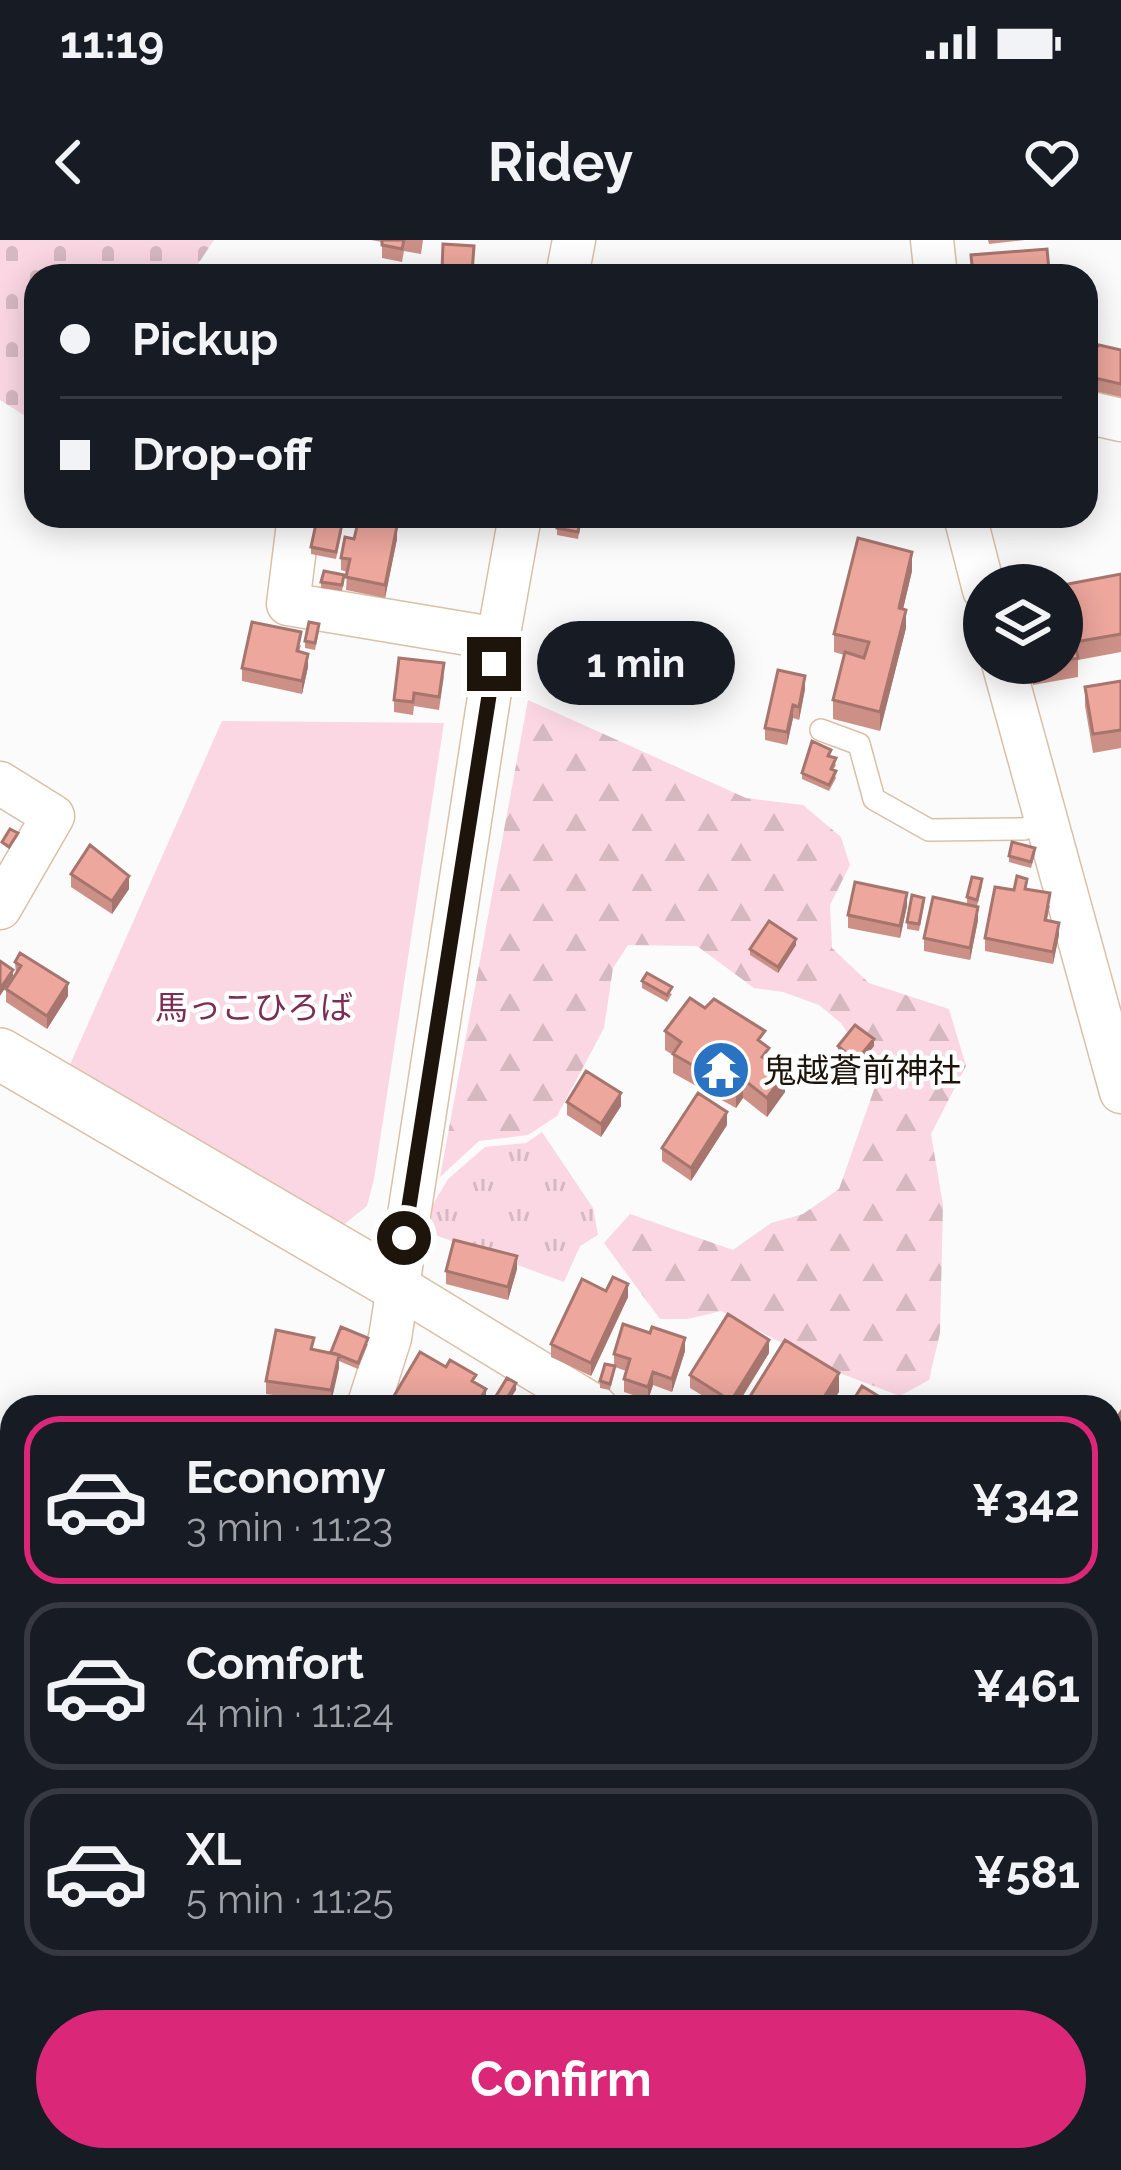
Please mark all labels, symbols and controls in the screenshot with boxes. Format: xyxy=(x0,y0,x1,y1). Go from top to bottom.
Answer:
text: 11:19 xyxy=(60,16,164,69)
icon: back xyxy=(36,129,102,195)
icon: heart xyxy=(1019,129,1085,195)
text: Ridey xyxy=(488,130,633,194)
text: Pickup xyxy=(132,313,278,366)
text: Drop-off xyxy=(132,428,312,481)
map controls xyxy=(963,564,1083,684)
button: layers xyxy=(963,564,1083,684)
callout: 1 min xyxy=(536,622,734,706)
route end xyxy=(467,637,521,691)
text: 1 min xyxy=(587,640,685,686)
park label: 馬っこひろば xyxy=(155,988,353,1027)
temple icon: 鬼越蒼前神社 xyxy=(690,1039,752,1101)
place label: 鬼越蒼前神社 xyxy=(763,1051,961,1090)
route start xyxy=(377,1211,431,1265)
icon: car xyxy=(42,1446,150,1554)
text: Economy xyxy=(186,1451,386,1504)
text: ¥342 xyxy=(972,1474,1080,1527)
text: 3 min · 11:23 xyxy=(186,1504,393,1550)
icon: car xyxy=(42,1632,150,1740)
text: Comfort xyxy=(186,1637,364,1690)
text: ¥461 xyxy=(973,1660,1080,1713)
text: 4 min · 11:24 xyxy=(186,1690,394,1736)
icon: car xyxy=(42,1818,150,1926)
text: XL xyxy=(186,1823,241,1876)
text: ¥581 xyxy=(974,1846,1080,1899)
text: 5 min · 11:25 xyxy=(186,1876,394,1922)
button: Confirm xyxy=(36,2010,1086,2148)

